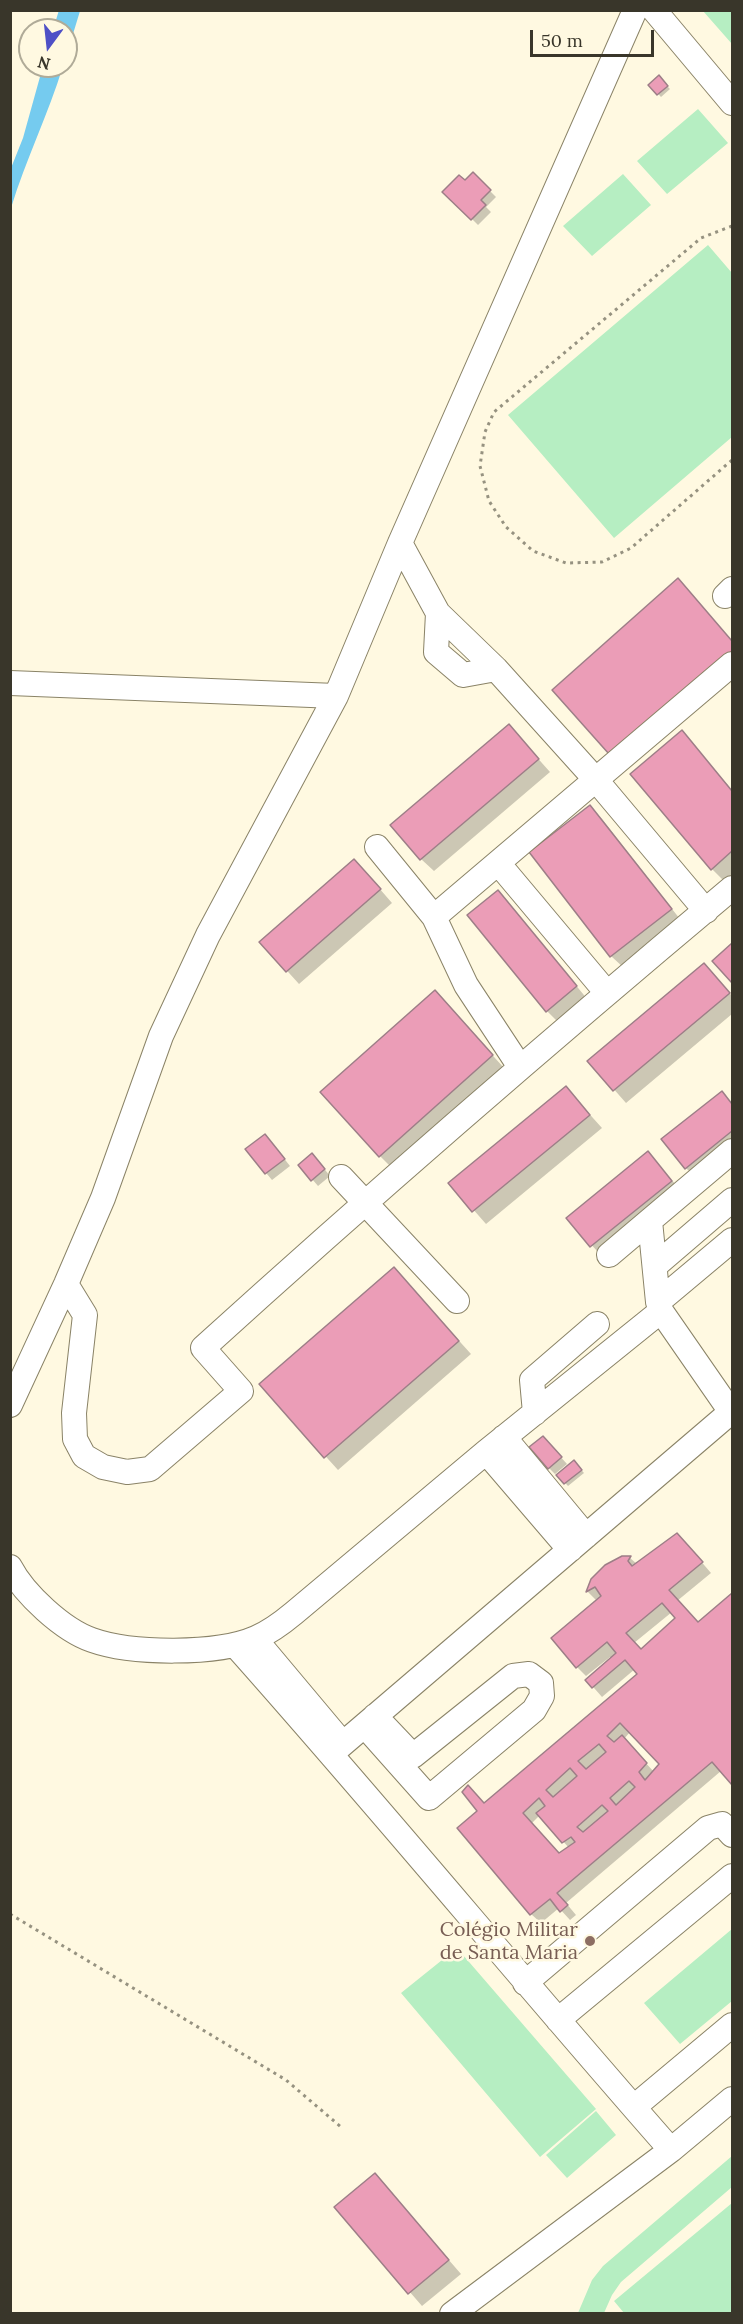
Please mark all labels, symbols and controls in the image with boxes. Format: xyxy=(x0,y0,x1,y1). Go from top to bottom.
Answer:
north arrow xyxy=(18,18,78,78)
scale bar xyxy=(533,18,658,56)
text: 50 m xyxy=(541,29,583,52)
text: N xyxy=(35,52,52,75)
place label: Colégio Militar de Santa Maria xyxy=(440,1918,578,1965)
marker: Colégio Militar de Santa Maria xyxy=(583,1934,597,1948)

